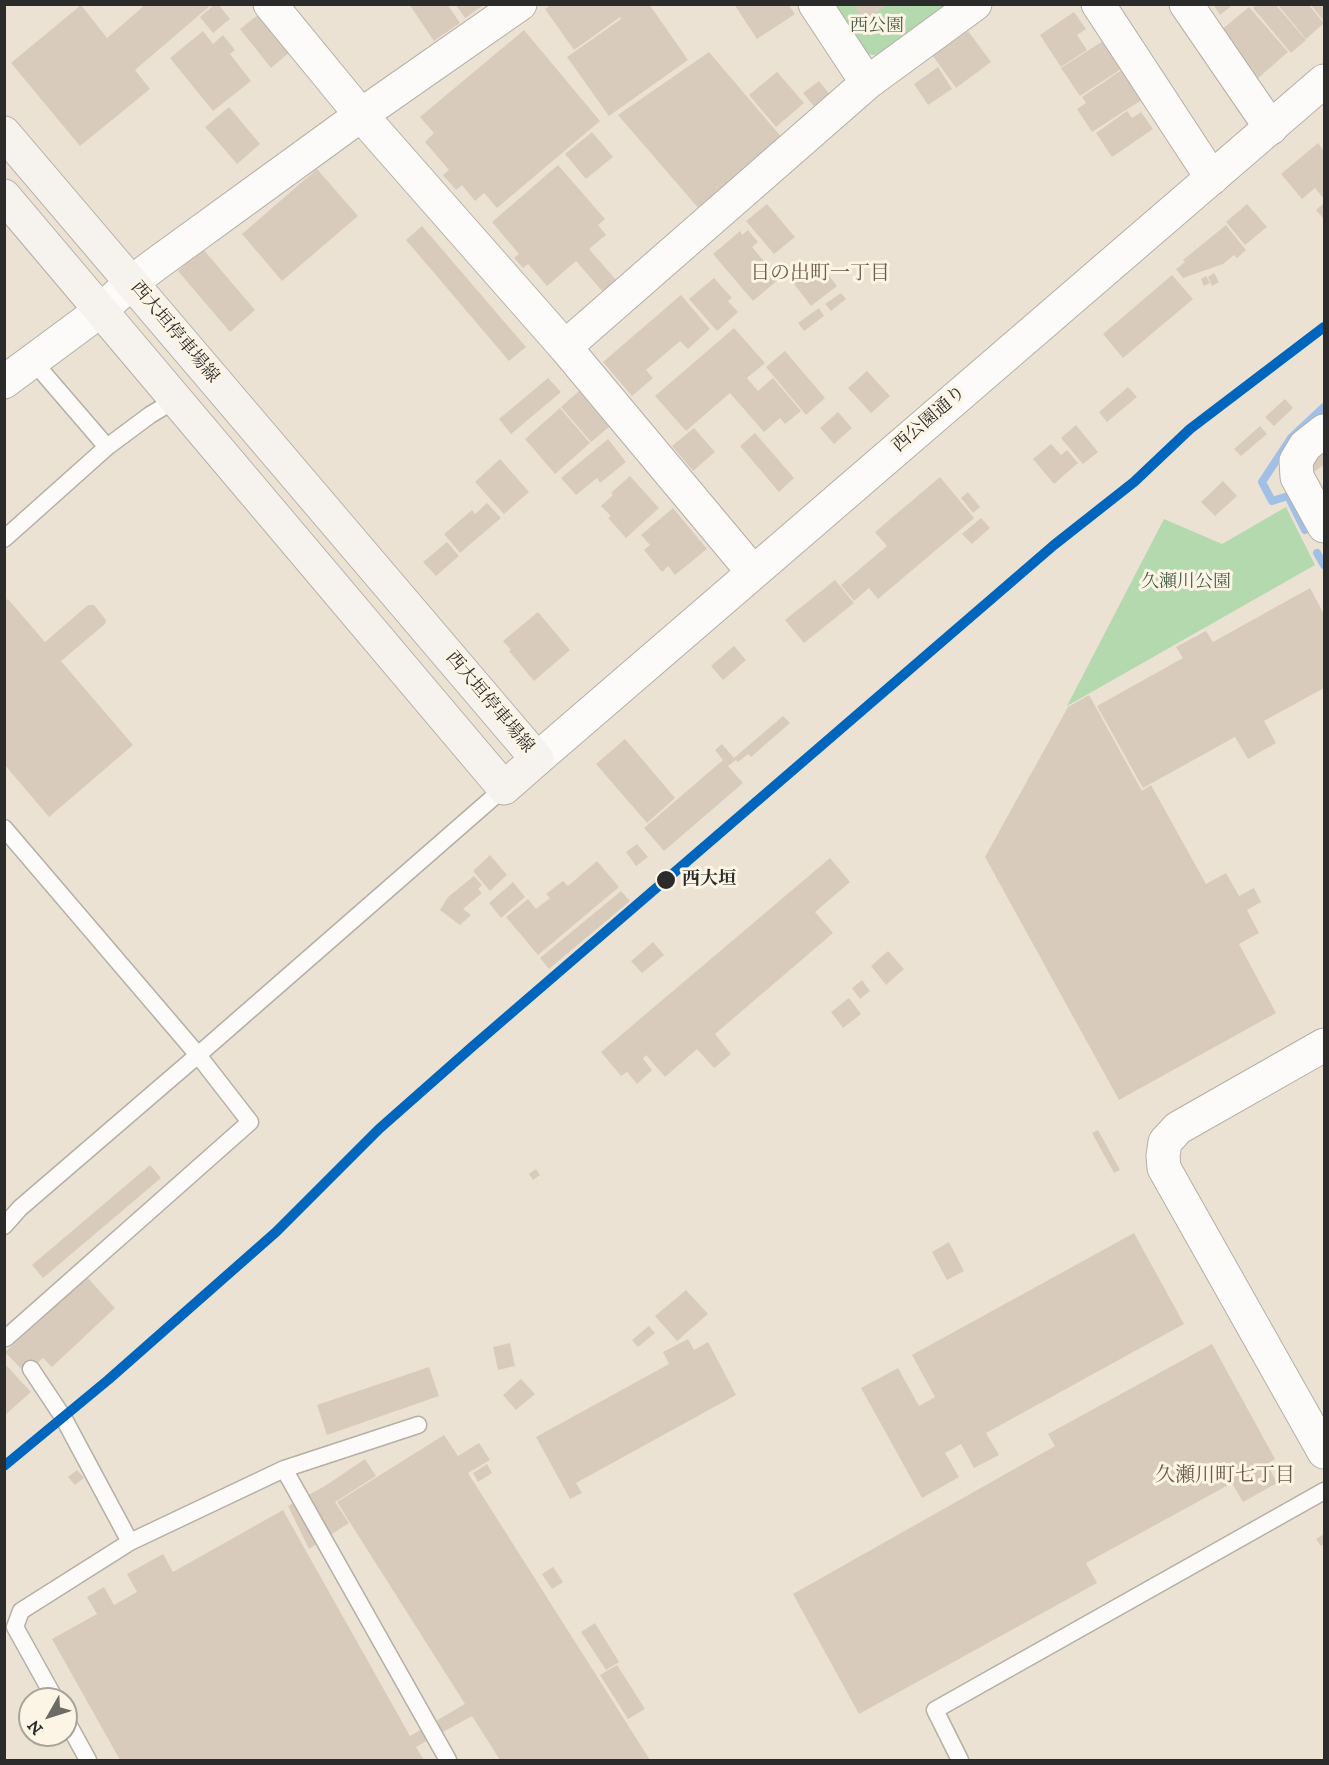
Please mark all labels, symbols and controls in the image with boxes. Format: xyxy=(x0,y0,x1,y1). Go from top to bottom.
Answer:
park label: 西公園 xyxy=(850,16,904,38)
district label: 日の出町一丁目 xyxy=(750,263,890,287)
street label: 西大垣停車場線 xyxy=(125,278,223,388)
street label: 西公園通り xyxy=(889,382,971,458)
park label: 久瀬川公園 xyxy=(1141,572,1231,594)
street label: 西大垣停車場線 xyxy=(440,648,538,758)
marker: 西大垣 xyxy=(655,869,677,891)
place label: 西大垣 xyxy=(682,869,736,891)
district label: 久瀬川町七丁目 xyxy=(1155,1465,1295,1489)
north arrow xyxy=(18,1687,78,1747)
text: N xyxy=(24,1716,47,1738)

